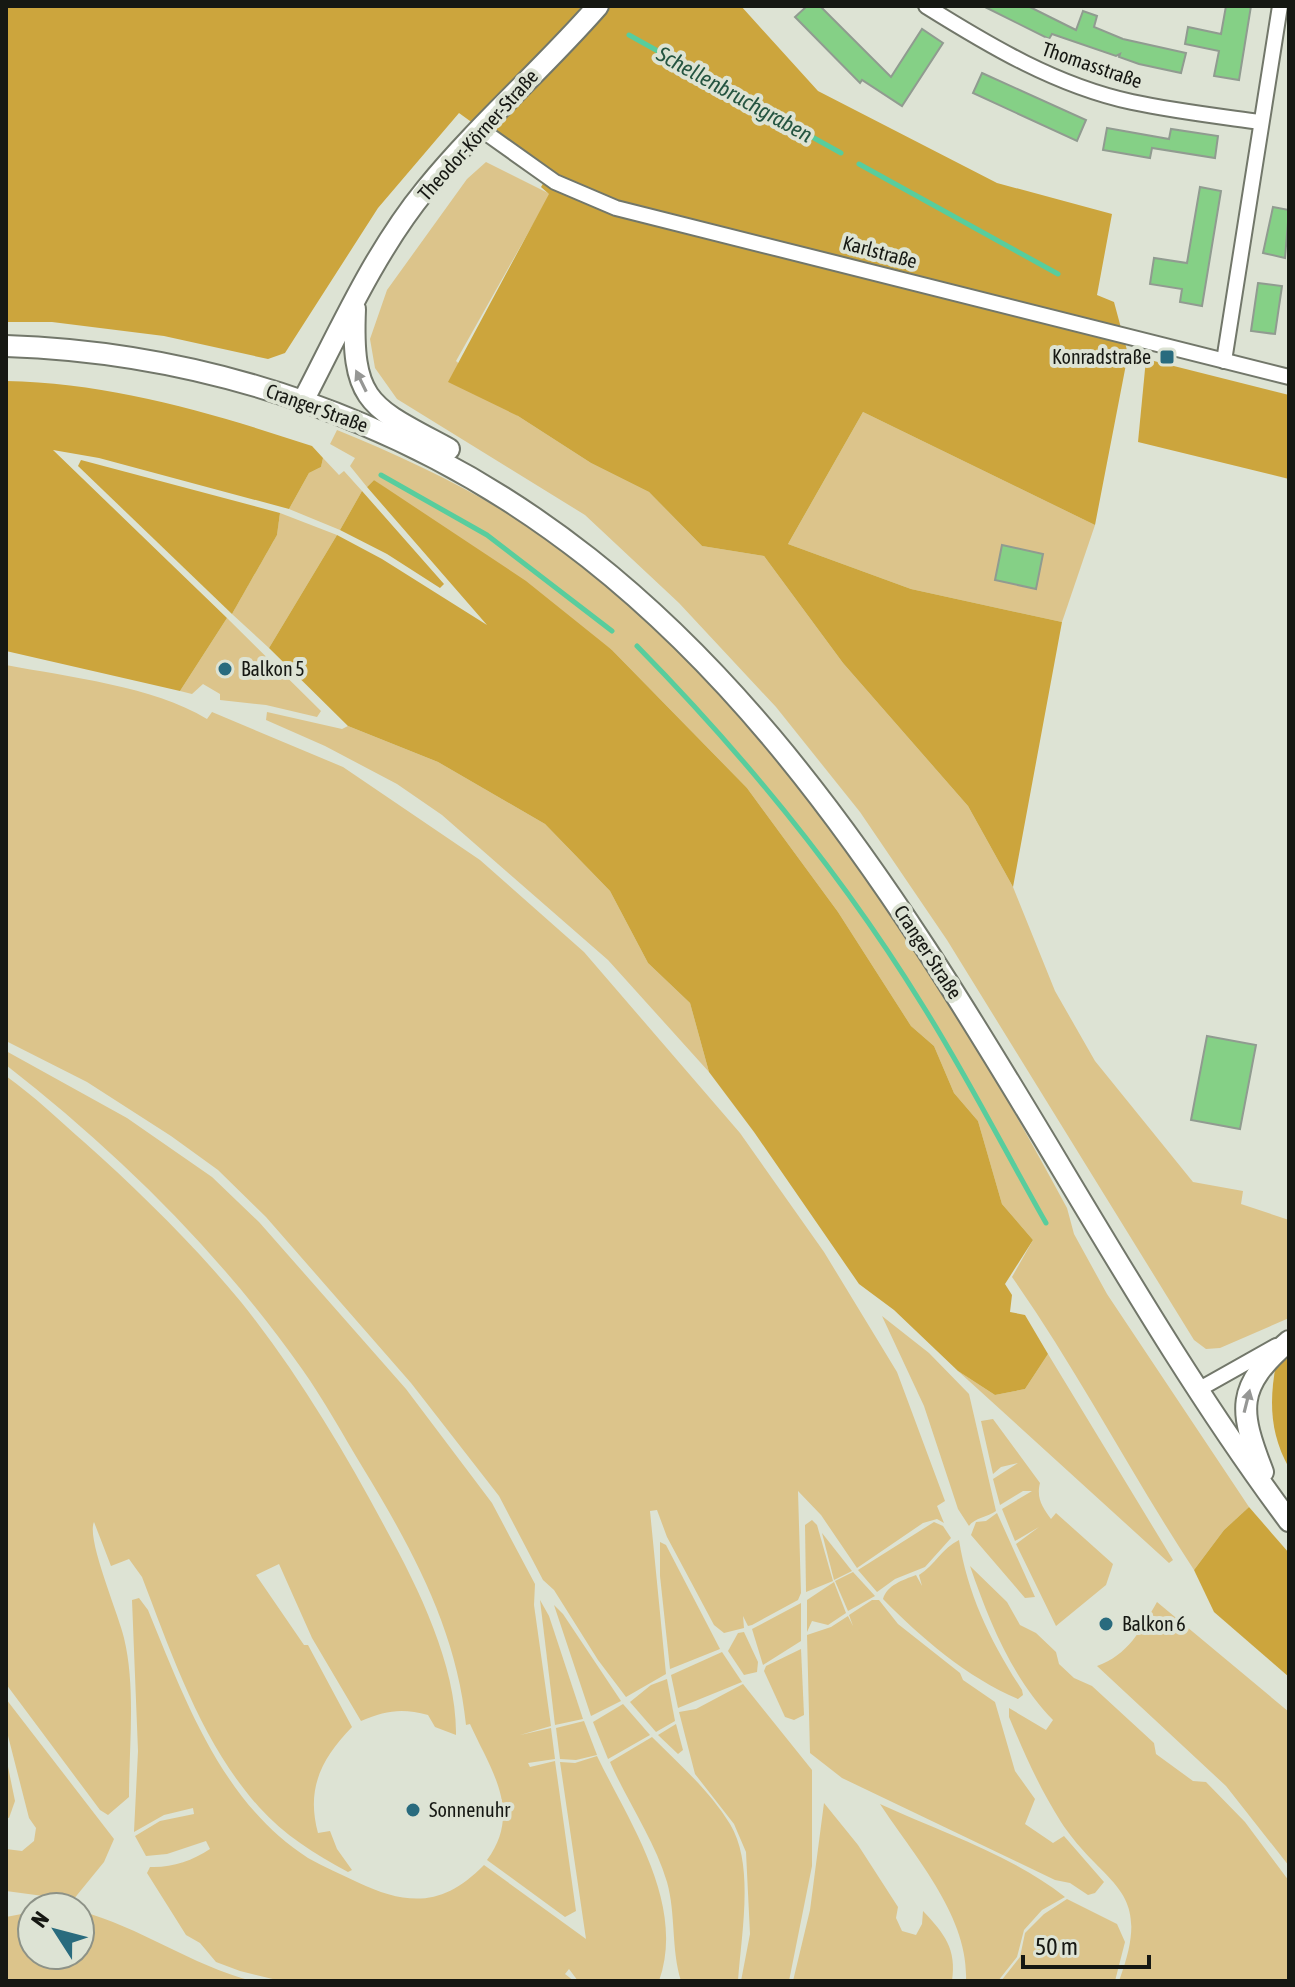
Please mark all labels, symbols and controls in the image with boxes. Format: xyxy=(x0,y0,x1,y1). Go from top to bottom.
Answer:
street label: Thomasstraße xyxy=(1039,37,1145,92)
water label: Schellenbruchgraben xyxy=(652,40,818,148)
street label: Theodor-Körner-Straße xyxy=(413,65,542,205)
street label: Karlstraße xyxy=(840,231,920,272)
place label: Konradstraße xyxy=(1052,345,1151,368)
marker: Konradstraße xyxy=(1158,348,1176,366)
one-way arrow xyxy=(355,369,368,392)
street label: Cranger Straße xyxy=(263,378,371,437)
place label: Balkon 5 xyxy=(241,657,305,680)
marker: Balkon 5 xyxy=(216,660,234,678)
street label: Cranger Straße xyxy=(890,901,967,1003)
one-way arrow xyxy=(1242,1389,1254,1414)
place label: Balkon 6 xyxy=(1122,1612,1186,1635)
marker: Balkon 6 xyxy=(1097,1615,1115,1633)
place label: Sonnenuhr xyxy=(429,1798,511,1821)
marker: Sonnenuhr xyxy=(404,1801,422,1819)
north arrow xyxy=(16,1891,96,1971)
text: N xyxy=(25,1906,54,1932)
scale bar xyxy=(1023,1919,1149,1969)
text: 50 m xyxy=(1035,1933,1078,1960)

